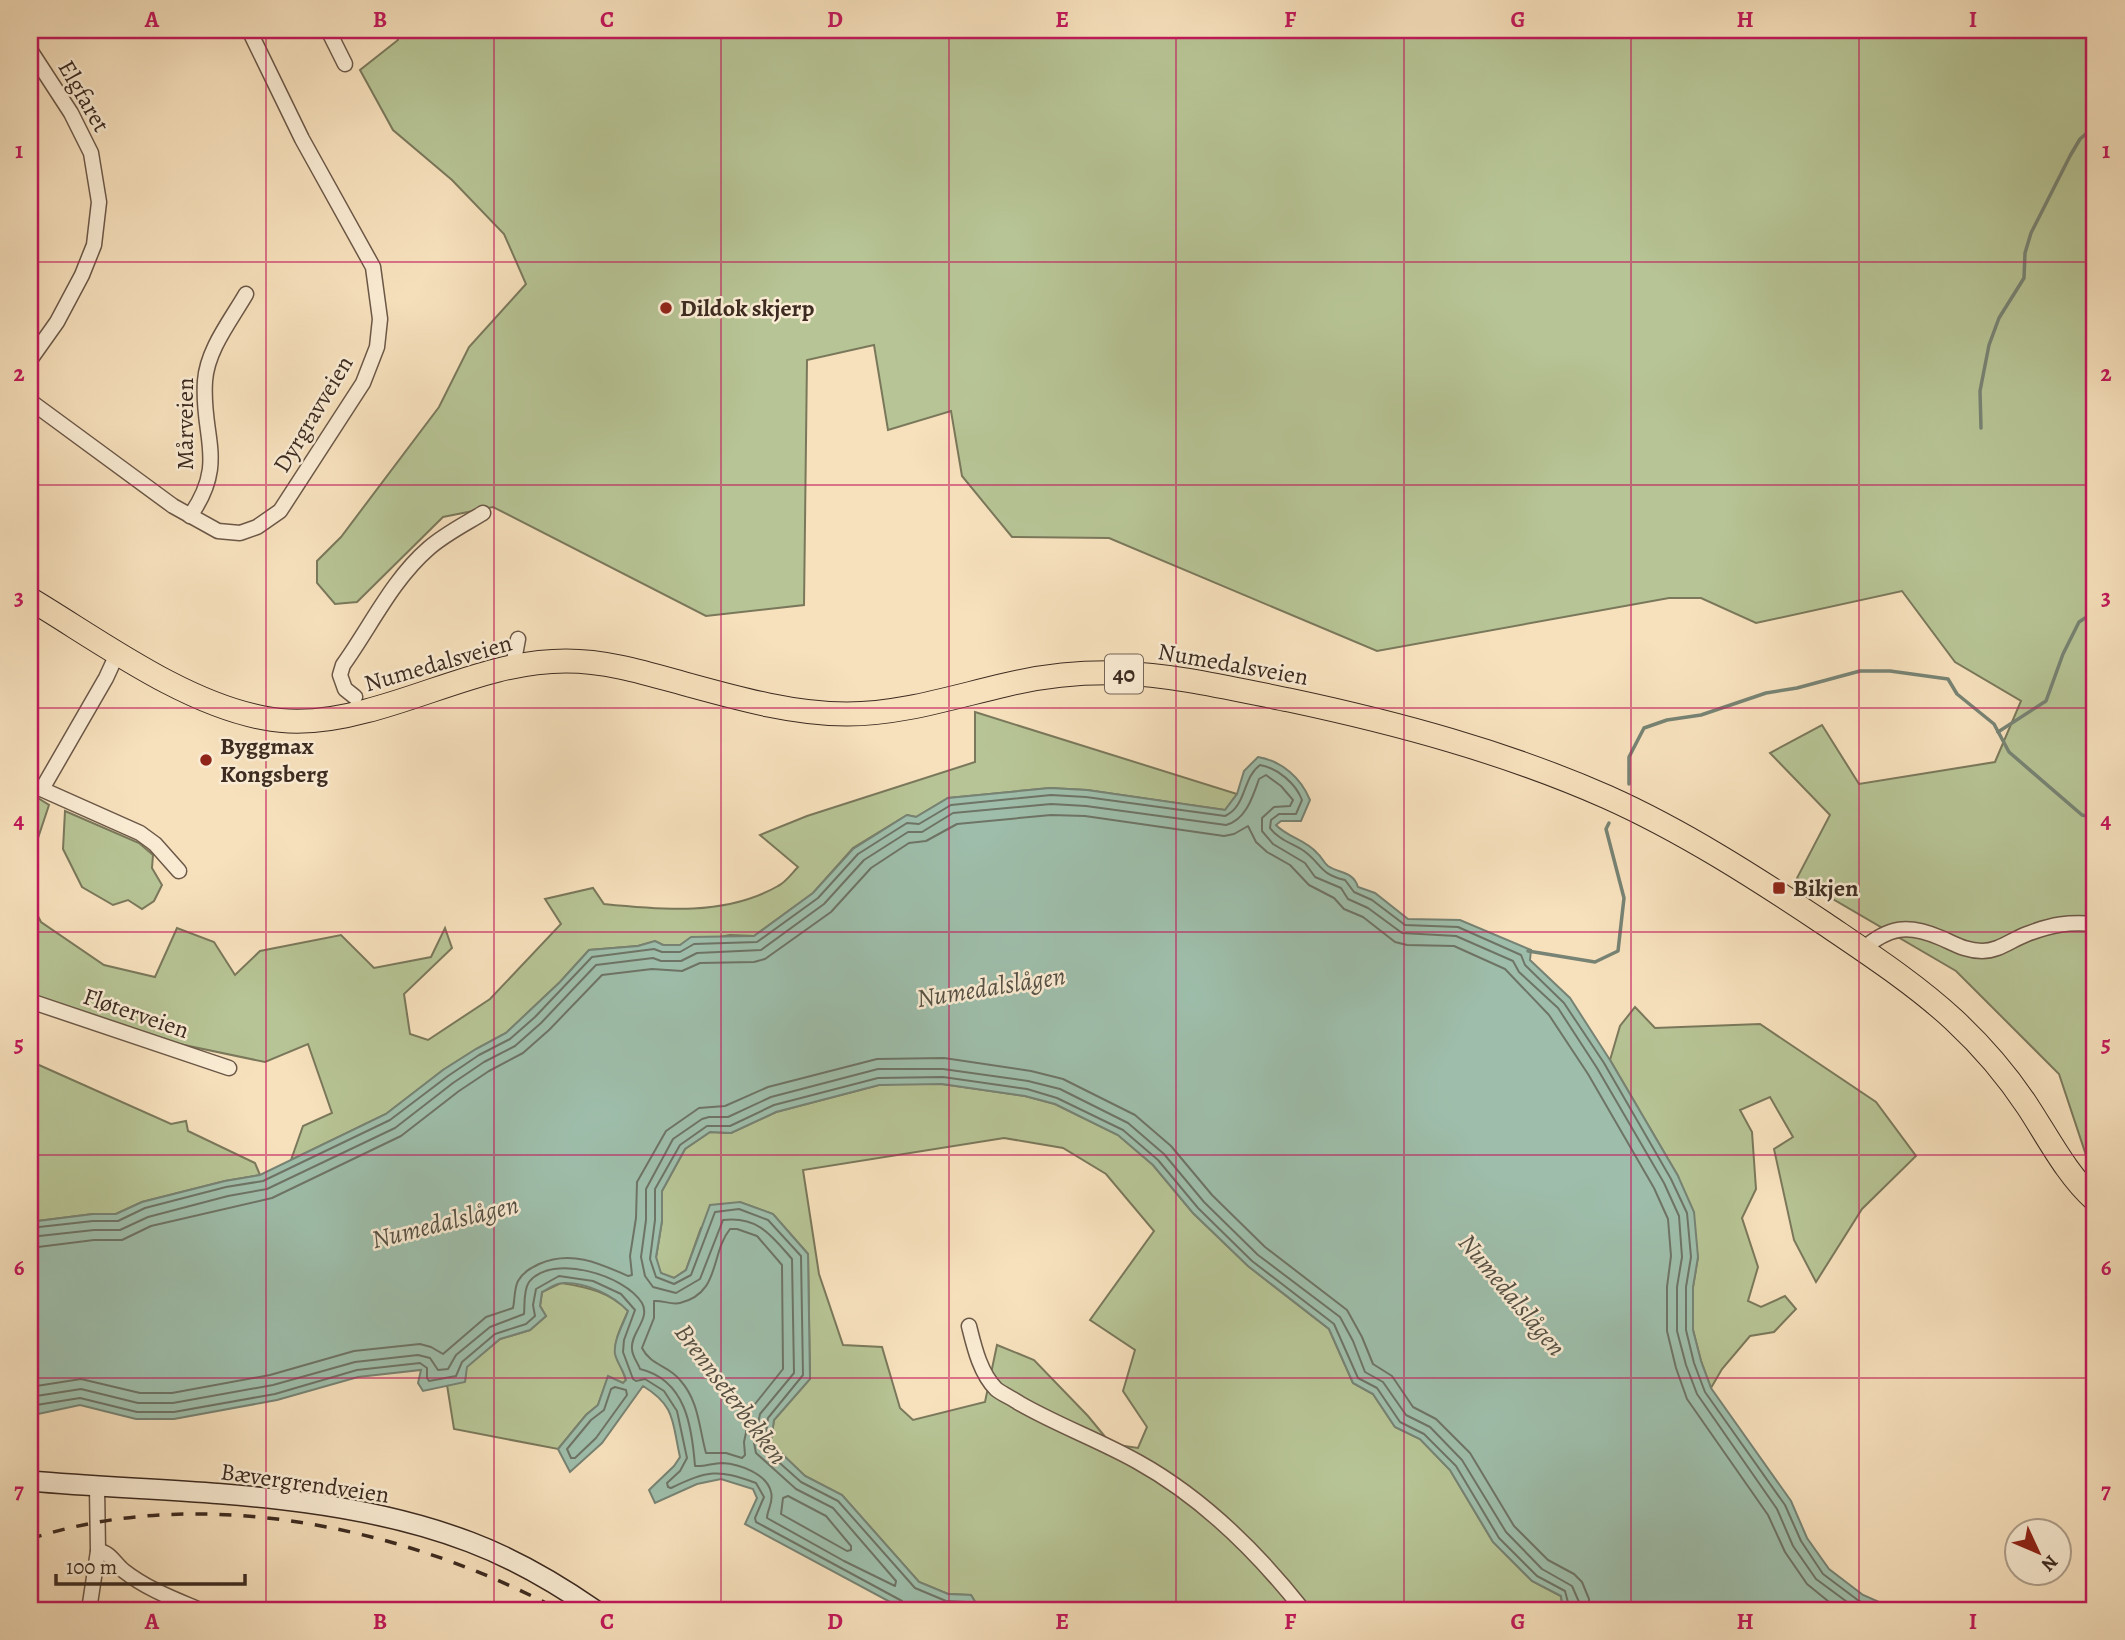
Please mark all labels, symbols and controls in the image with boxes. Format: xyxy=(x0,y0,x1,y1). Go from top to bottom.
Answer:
text: A xyxy=(144,4,160,35)
text: B xyxy=(373,4,387,35)
text: C xyxy=(600,4,614,35)
text: D xyxy=(827,4,843,35)
text: E xyxy=(1055,4,1069,35)
text: F xyxy=(1284,4,1297,35)
text: G xyxy=(1510,4,1526,35)
text: H xyxy=(1736,4,1754,35)
text: I xyxy=(1969,4,1977,35)
street label: Elgfaret xyxy=(51,54,117,138)
text: 1 xyxy=(15,135,23,166)
text: 1 xyxy=(2102,135,2110,166)
place label: Dildok skjerp xyxy=(680,292,814,324)
marker: Dildok skjerp xyxy=(658,300,674,316)
street label: Dyrgravveien xyxy=(266,350,360,478)
text: 2 xyxy=(13,358,25,389)
text: 2 xyxy=(2100,358,2112,389)
street label: Mårveien xyxy=(169,378,201,470)
text: 3 xyxy=(14,582,24,613)
text: 3 xyxy=(2101,582,2111,613)
street label: Numedalsveien xyxy=(360,627,516,699)
street label: Numedalsveien xyxy=(1155,635,1311,693)
road number: 40 xyxy=(1105,654,1143,694)
place label: Byggmax Kongsberg xyxy=(220,730,329,790)
marker: Byggmax Kongsberg xyxy=(198,752,214,768)
text: 4 xyxy=(14,805,25,836)
text: 4 xyxy=(2101,805,2112,836)
place label: Bikjen xyxy=(1793,872,1859,904)
marker: Bikjen xyxy=(1771,880,1787,896)
water label: Numedalslågen xyxy=(914,958,1068,1016)
street label: Fløterveien xyxy=(79,980,193,1046)
text: 5 xyxy=(14,1028,24,1059)
text: 5 xyxy=(2101,1028,2111,1059)
water label: Numedalslågen xyxy=(368,1187,522,1257)
water label: Numedalslågen xyxy=(1450,1226,1574,1364)
text: 6 xyxy=(14,1252,25,1283)
text: 6 xyxy=(2101,1252,2112,1283)
water label: Brennseterbekken xyxy=(666,1316,796,1472)
street label: Bævergrendveien xyxy=(219,1455,391,1511)
text: 7 xyxy=(14,1475,24,1506)
text: 7 xyxy=(2101,1475,2111,1506)
north arrow xyxy=(2002,1518,2072,1588)
scale bar xyxy=(56,1542,245,1586)
text: N xyxy=(2035,1549,2064,1577)
text: 100 m xyxy=(66,1553,117,1581)
text: A xyxy=(144,1606,160,1637)
text: B xyxy=(373,1606,387,1637)
text: C xyxy=(600,1606,614,1637)
text: D xyxy=(827,1606,843,1637)
text: E xyxy=(1055,1606,1069,1637)
text: F xyxy=(1284,1606,1297,1637)
text: G xyxy=(1510,1606,1526,1637)
text: H xyxy=(1736,1606,1754,1637)
text: I xyxy=(1969,1606,1977,1637)

